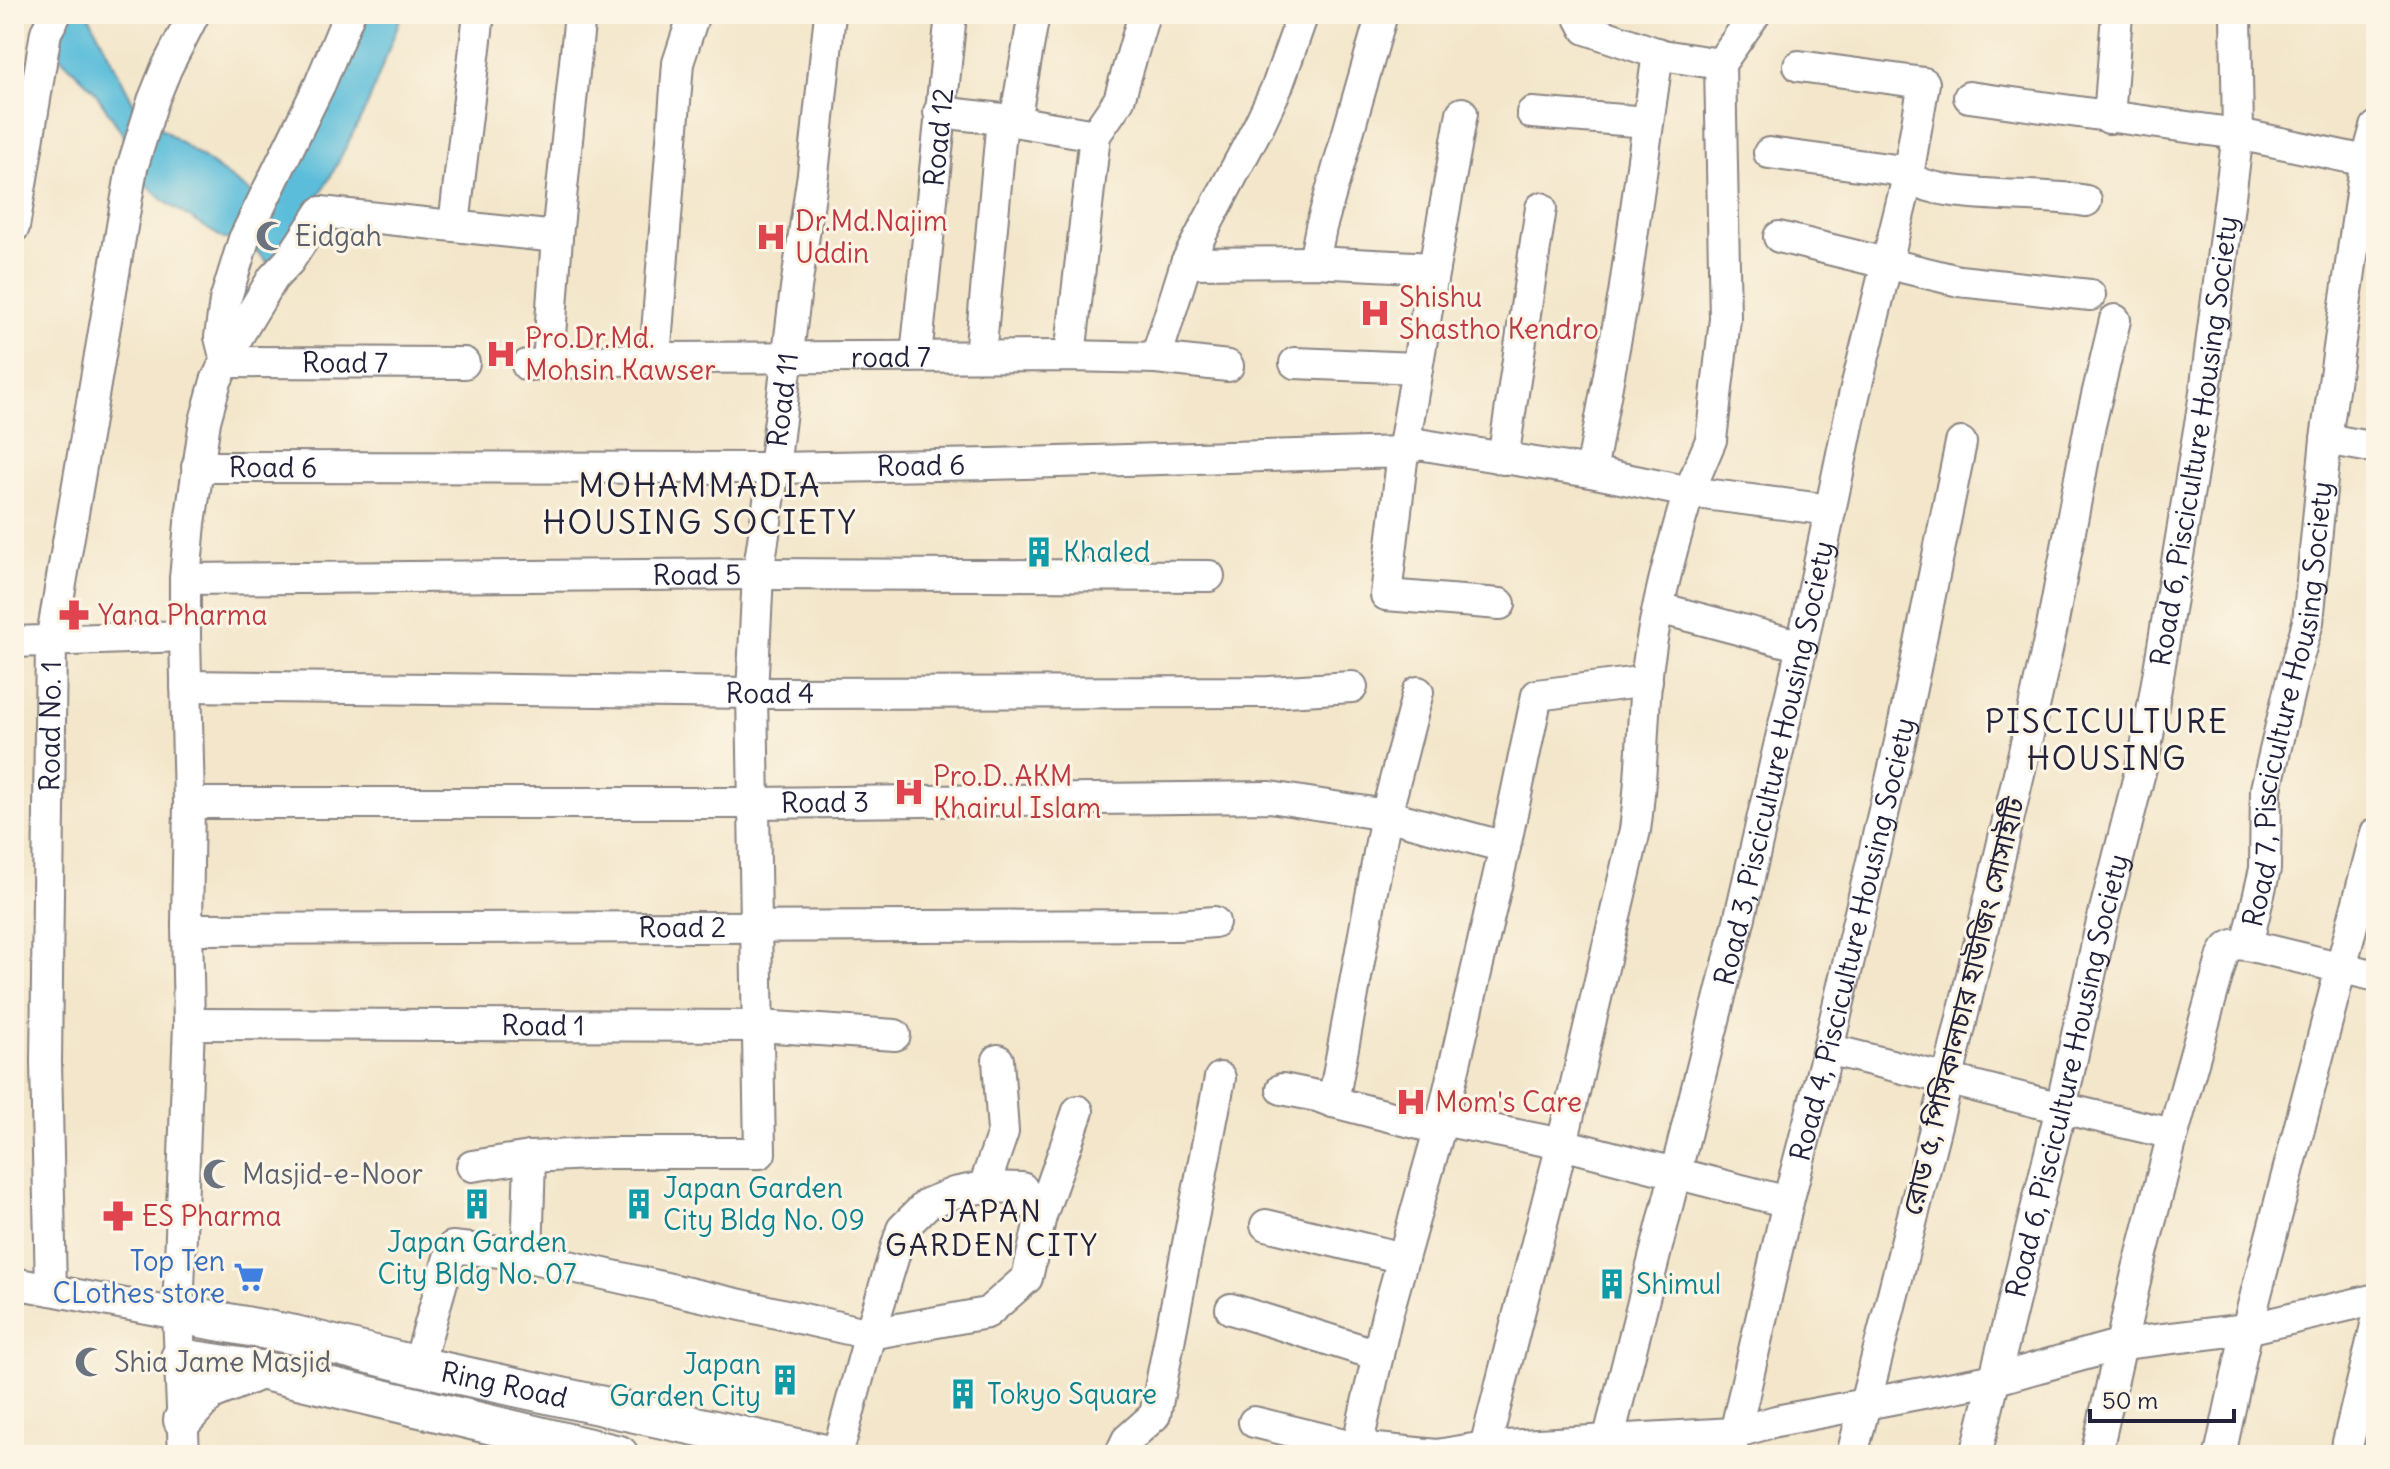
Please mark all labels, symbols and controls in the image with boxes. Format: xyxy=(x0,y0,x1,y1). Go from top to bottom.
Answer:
street label: Road 12 xyxy=(915,86,961,188)
place label: Dr.Md.Najim Uddin xyxy=(795,203,947,271)
street label: Road 6, Pisciculture Housing Society xyxy=(2142,214,2245,669)
place label: Eidgah xyxy=(295,218,382,254)
mosque icon: Eidgah xyxy=(254,219,288,253)
hospital icon: Dr.Md.Najim Uddin xyxy=(754,220,788,254)
place label: Shishu Shastho Kendro xyxy=(1399,279,1599,347)
hospital icon: Shishu Shastho Kendro xyxy=(1358,296,1392,330)
place label: Pro.Dr.Md. Mohsin Kawser xyxy=(525,320,716,388)
hospital icon: Pro.Dr.Md. Mohsin Kawser xyxy=(484,337,518,371)
street label: road 7 xyxy=(851,339,931,375)
street label: Road 7 xyxy=(302,344,388,381)
street label: Road 11 xyxy=(759,351,806,449)
street label: Road 6 xyxy=(876,446,966,484)
street label: Road 6 xyxy=(229,449,317,485)
district label: MOHAMMADIA HOUSING SOCIETY xyxy=(542,465,858,543)
street label: Road 7, Pisciculture Housing Society xyxy=(2234,480,2340,930)
place label: Khaled xyxy=(1063,534,1150,570)
building icon: Khaled xyxy=(1022,535,1056,569)
street label: Road 3, Pisciculture Housing Society xyxy=(1706,538,1841,989)
street label: Road 5 xyxy=(653,556,741,593)
place label: Yana Pharma xyxy=(98,597,267,633)
pharmacy icon: Yana Pharma xyxy=(57,598,91,632)
street label: Road No. 1 xyxy=(31,660,69,792)
street label: Road 4 xyxy=(725,675,814,711)
district label: PISCICULTURE HOUSING xyxy=(1985,701,2229,779)
street label: Road 4, Pisciculture Housing Society xyxy=(1781,715,1922,1165)
place label: Pro.D. AKM Khairul Islam xyxy=(933,758,1101,826)
hospital icon: Pro.D. AKM Khairul Islam xyxy=(892,775,926,809)
street label: Road 3 xyxy=(781,784,869,821)
street label: রোড ৫, পিসিকালচার হাউজিং সোসাইটি xyxy=(1894,793,2033,1219)
street label: Road 6, Pisciculture Housing Society xyxy=(1997,850,2137,1301)
street label: Road 2 xyxy=(638,909,726,945)
street label: Road 1 xyxy=(501,1007,585,1043)
place label: Mom's Care xyxy=(1435,1084,1582,1120)
hospital icon: Mom's Care xyxy=(1394,1085,1428,1119)
place label: Masjid-e-Noor xyxy=(242,1156,423,1192)
mosque icon: Masjid-e-Noor xyxy=(201,1157,235,1191)
place label: Japan Garden City Bldg No. 09 xyxy=(663,1170,865,1238)
building icon: Japan Garden City Bldg No. 07 xyxy=(460,1187,494,1221)
building icon: Japan Garden City Bldg No. 09 xyxy=(622,1187,656,1221)
district label: JAPAN GARDEN CITY xyxy=(885,1192,1099,1264)
place label: ES Pharma xyxy=(142,1198,281,1234)
pharmacy icon: ES Pharma xyxy=(101,1199,135,1233)
place label: Japan Garden City Bldg No. 07 xyxy=(377,1224,577,1292)
place label: Top Ten CLothes store xyxy=(52,1243,225,1311)
supermarket icon: Top Ten CLothes store xyxy=(232,1260,266,1294)
place label: Shimul xyxy=(1636,1266,1721,1302)
building icon: Shimul xyxy=(1595,1267,1629,1301)
place label: Shia Jame Masjid xyxy=(114,1344,331,1380)
mosque icon: Shia Jame Masjid xyxy=(73,1345,107,1379)
place label: Japan Garden City xyxy=(609,1346,761,1414)
street label: Ring Road xyxy=(438,1354,571,1416)
building icon: Japan Garden City xyxy=(768,1363,802,1397)
scale bar xyxy=(2090,1373,2234,1423)
place label: Tokyo Square xyxy=(987,1376,1157,1412)
building icon: Tokyo Square xyxy=(946,1377,980,1411)
text: 50 m xyxy=(2102,1385,2158,1415)

